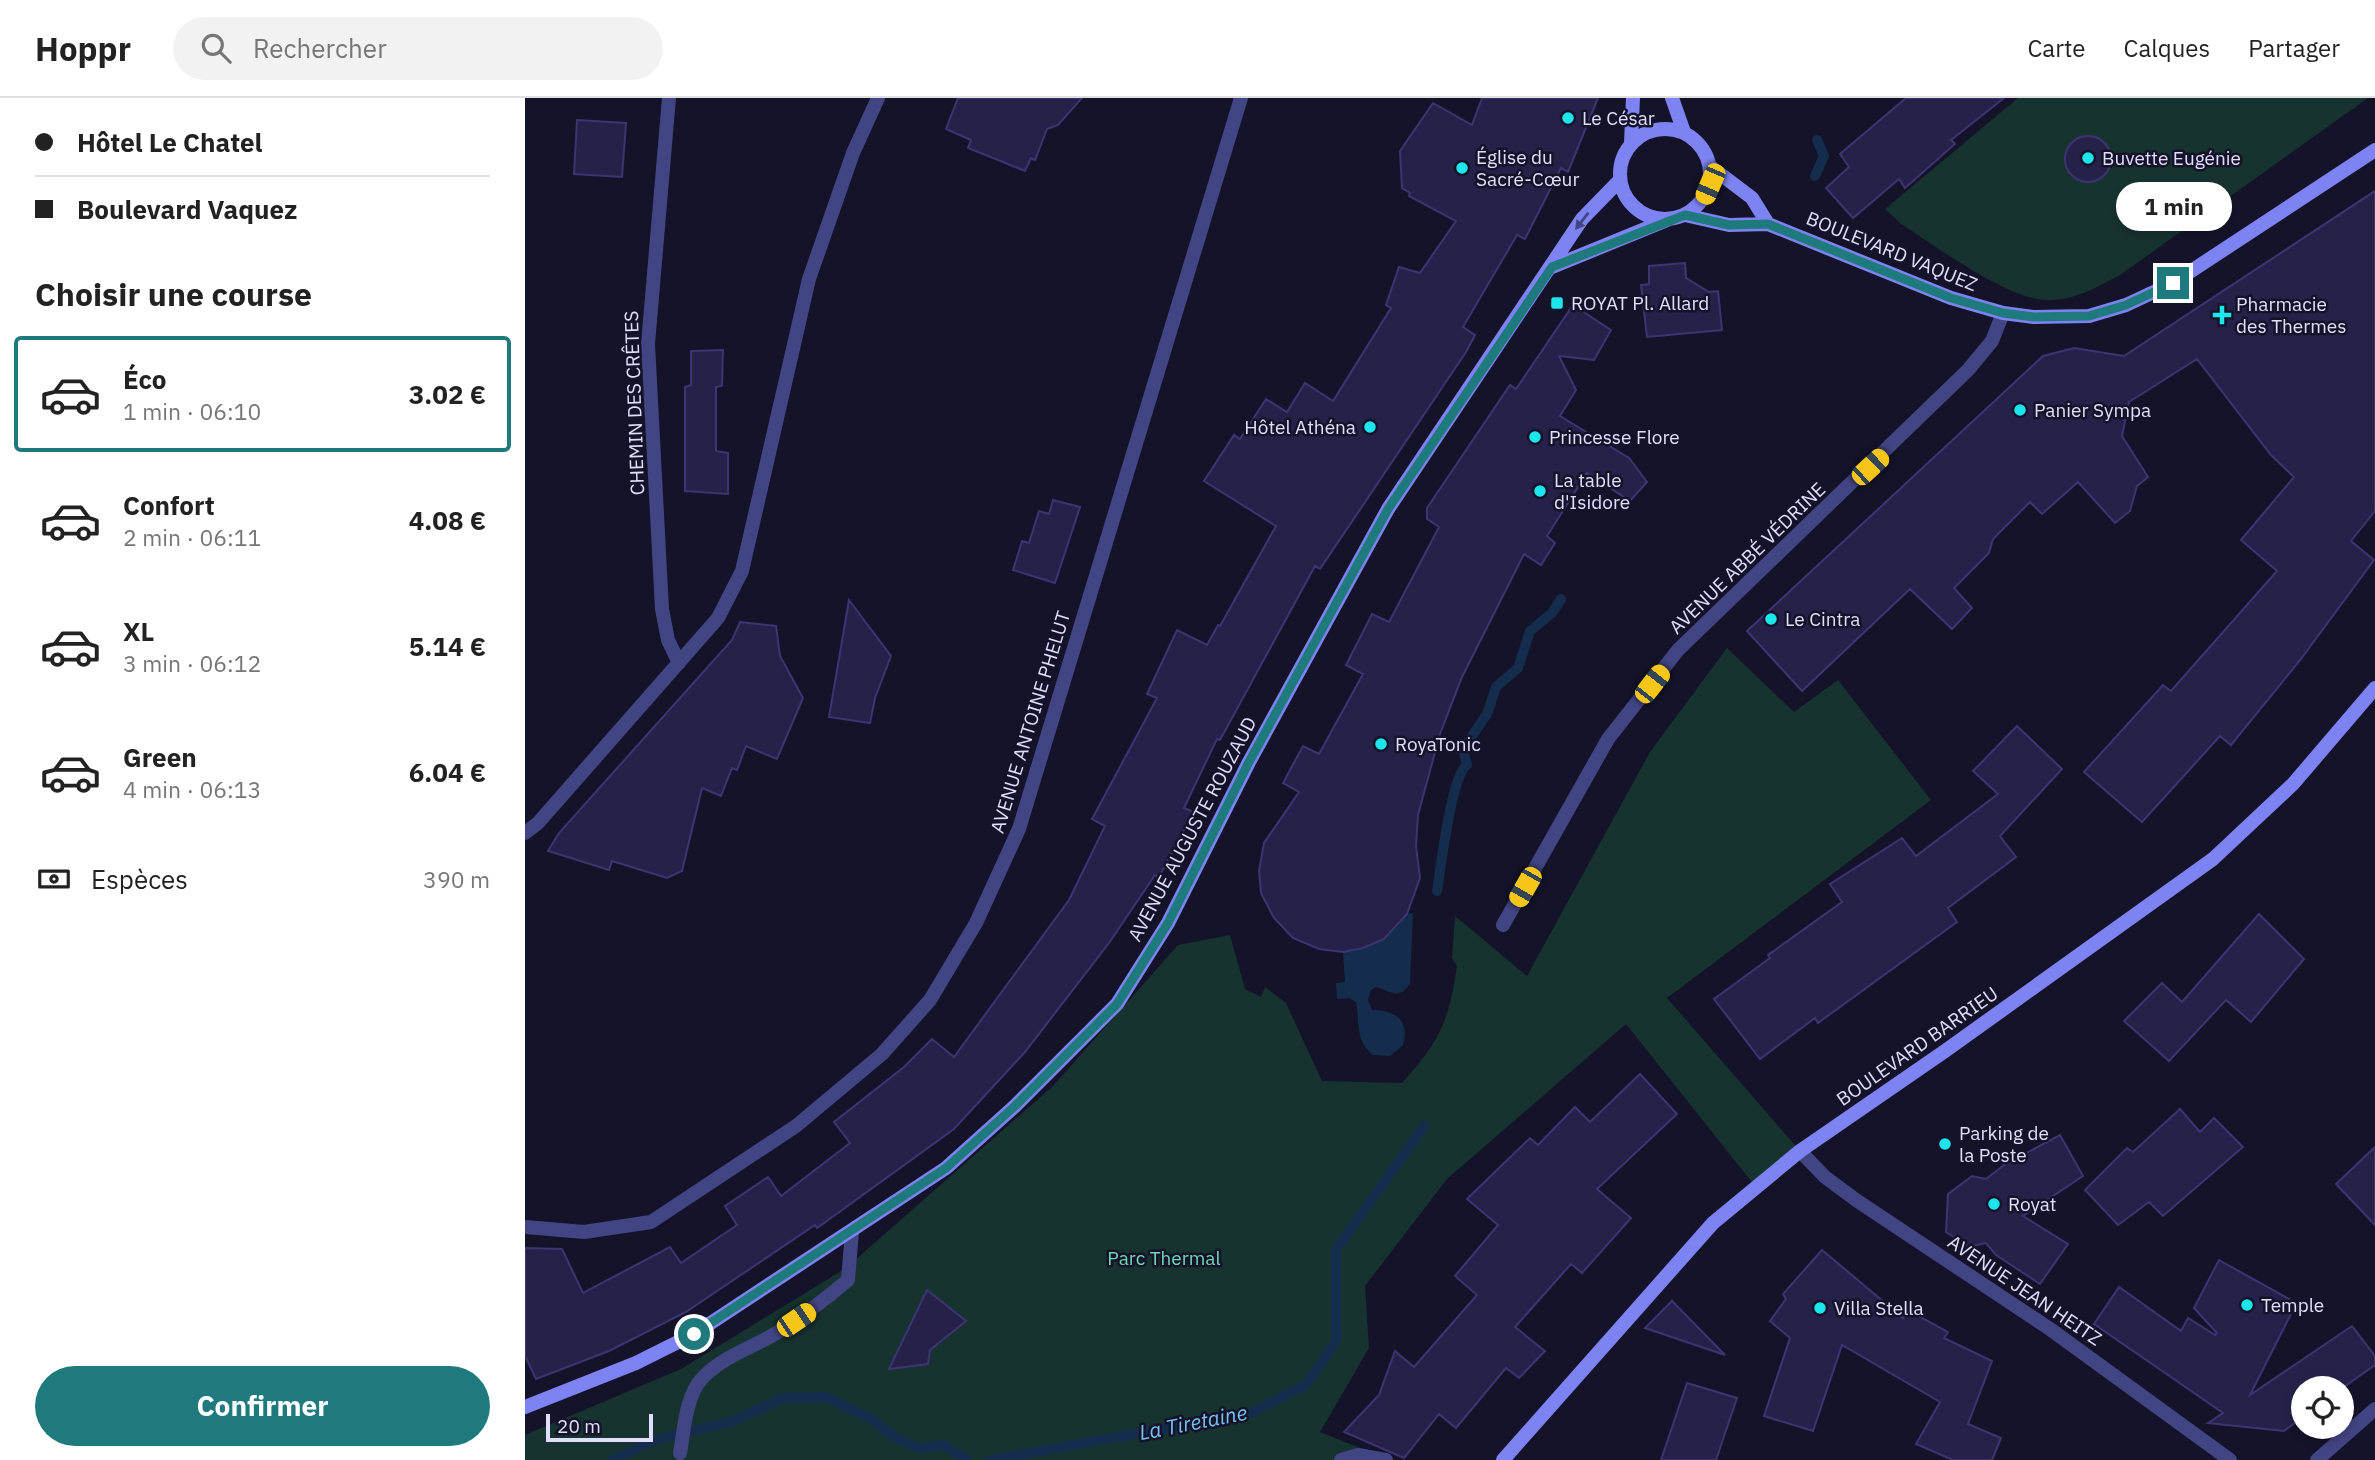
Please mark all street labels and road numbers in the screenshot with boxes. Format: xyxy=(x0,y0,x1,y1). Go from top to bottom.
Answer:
street label: BOULEVARD VAQUEZ xyxy=(1803,206,1981,296)
street label: CHEMIN DES CRÊTES xyxy=(619,310,649,496)
street label: AVENUE ABBÉ VÉDRINE xyxy=(1664,477,1830,639)
street label: AVENUE ANTOINE PHELUT xyxy=(985,608,1075,836)
street label: AVENUE AUGUSTE ROUZAUD xyxy=(1123,713,1261,945)
street label: BOULEVARD BARRIEU xyxy=(1832,981,2002,1111)
street label: AVENUE JEAN HEITZ xyxy=(1943,1230,2107,1350)

